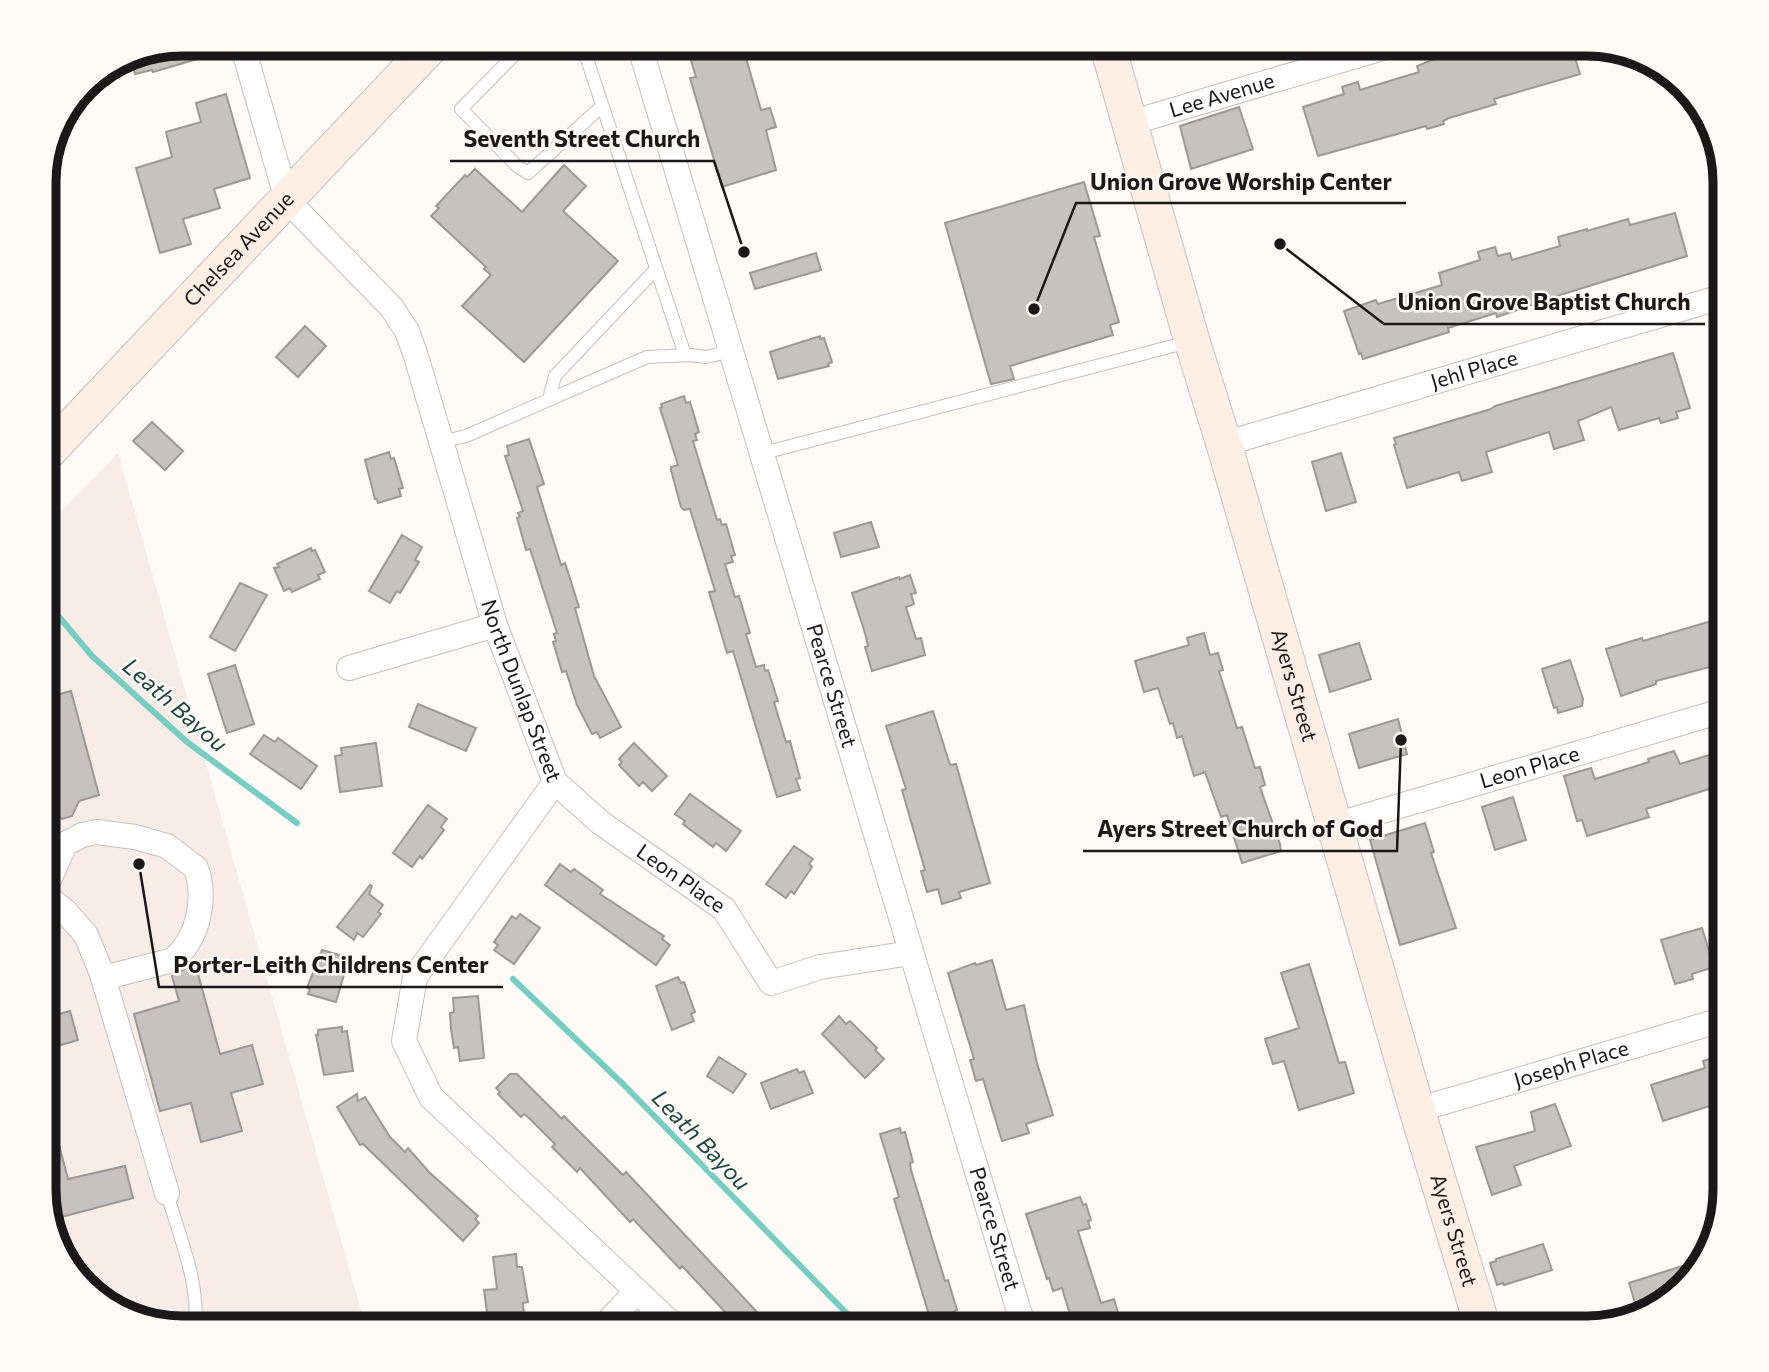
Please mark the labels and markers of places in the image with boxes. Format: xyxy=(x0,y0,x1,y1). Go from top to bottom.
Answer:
callout: Seventh Street Church xyxy=(450,117,714,161)
callout: Union Grove Worship Center xyxy=(1076,159,1406,203)
callout: Union Grove Baptist Church xyxy=(1384,280,1705,324)
callout: Ayers Street Church of God xyxy=(1083,807,1397,851)
callout: Porter-Leith Childrens Center xyxy=(159,943,503,987)

